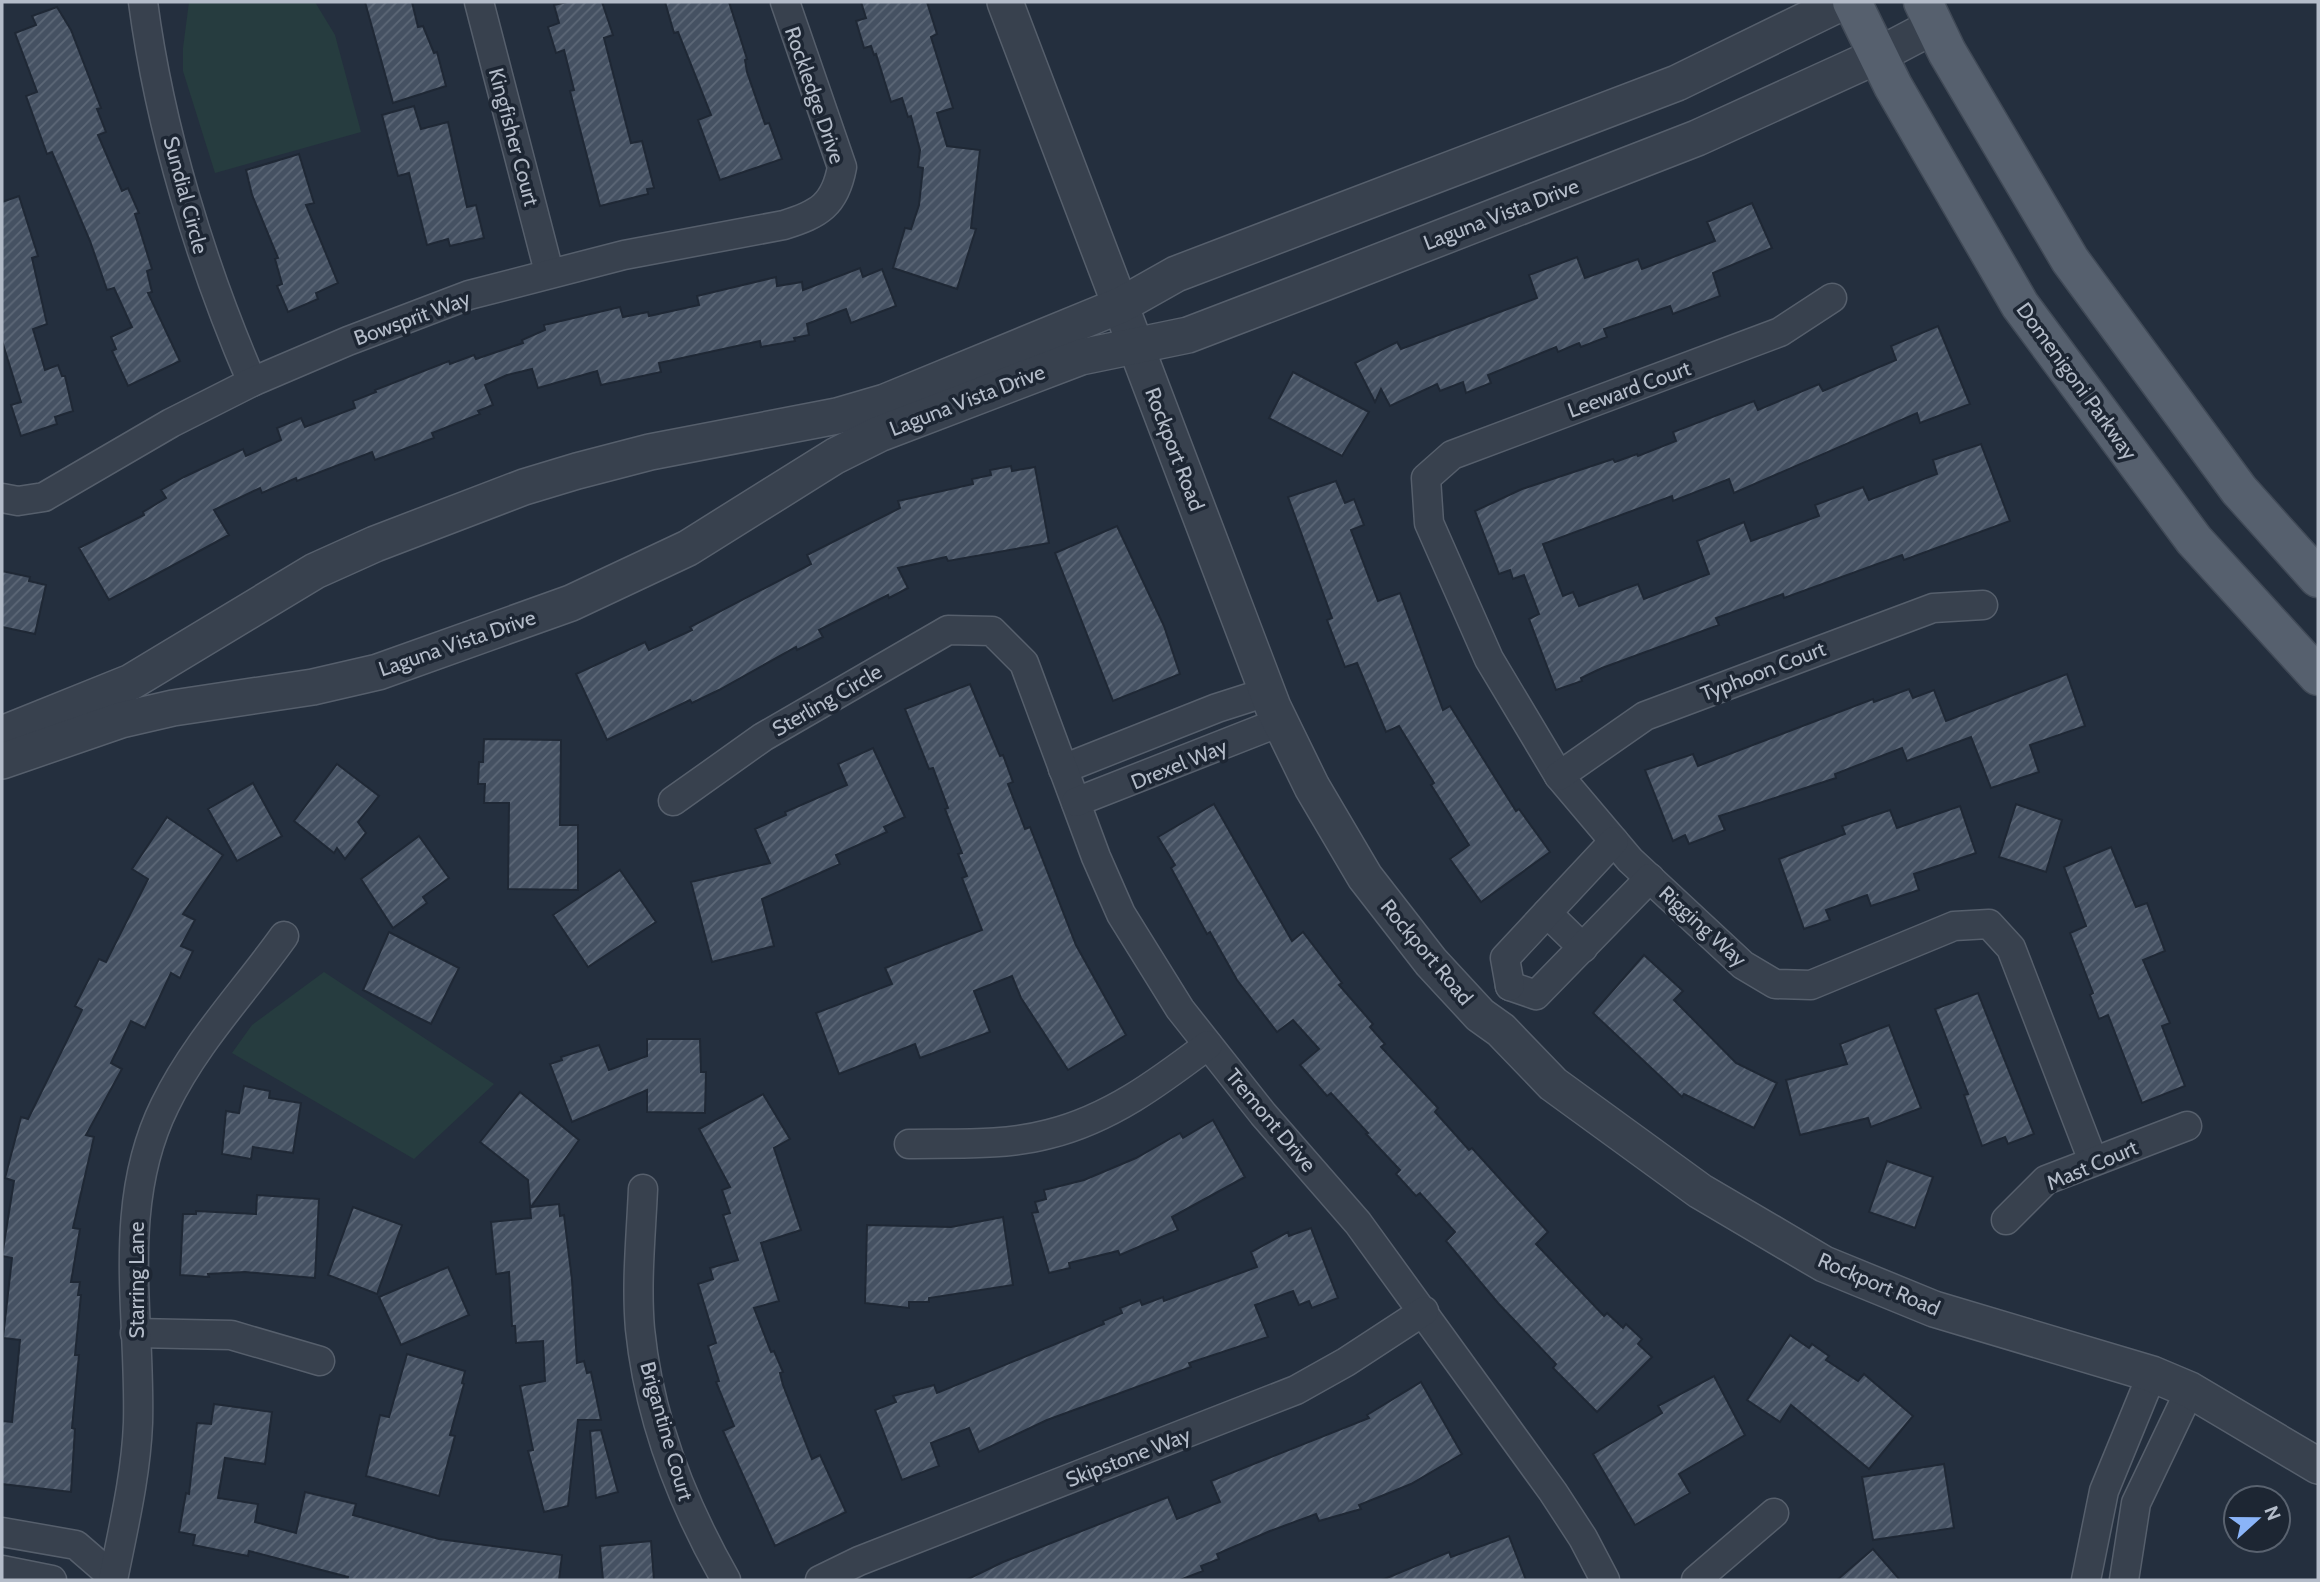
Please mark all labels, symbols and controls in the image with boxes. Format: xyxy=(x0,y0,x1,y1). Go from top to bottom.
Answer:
street label: Rockledge Drive xyxy=(780,23,850,167)
street label: Kingfisher Court xyxy=(484,65,544,209)
street label: Sundial Circle xyxy=(158,134,214,257)
street label: Laguna Vista Drive xyxy=(1420,173,1582,255)
street label: Bowsprit Way xyxy=(351,285,474,351)
street label: Domenigoni Parkway xyxy=(2012,298,2143,465)
street label: Leeward Court xyxy=(1564,355,1694,423)
street label: Laguna Vista Drive xyxy=(886,359,1048,441)
street label: Rockport Road xyxy=(1140,384,1210,514)
street label: Laguna Vista Drive xyxy=(375,604,539,682)
street label: Typhoon Court xyxy=(1697,636,1829,706)
street label: Sterling Circle xyxy=(768,659,886,741)
street label: Drexel Way xyxy=(1127,733,1231,795)
street label: Rigging Way xyxy=(1654,880,1752,972)
street label: Rockport Road xyxy=(1376,894,1478,1010)
street label: Tremont Drive xyxy=(1221,1063,1322,1177)
street label: Mast Court xyxy=(2043,1135,2141,1195)
street label: Starring Lane xyxy=(124,1221,149,1338)
street label: Rockport Road xyxy=(1814,1247,1944,1321)
street label: Brigantine Court xyxy=(635,1359,699,1503)
street label: Skipstone Way xyxy=(1062,1422,1194,1492)
north arrow xyxy=(2222,1484,2292,1554)
text: N xyxy=(2259,1503,2286,1523)

